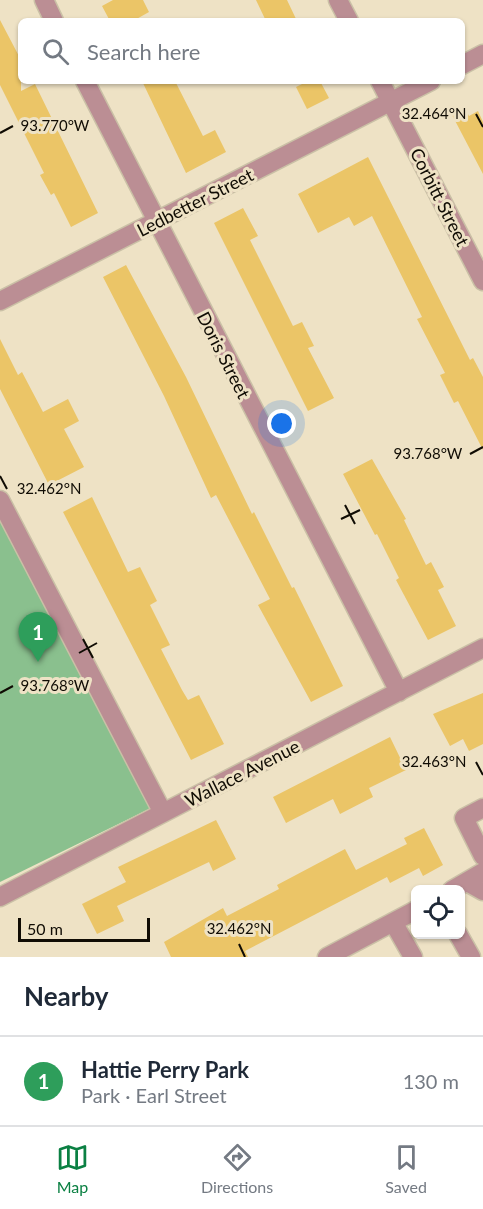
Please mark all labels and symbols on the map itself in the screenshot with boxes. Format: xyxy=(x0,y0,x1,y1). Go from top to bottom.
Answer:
text: 32.464°N xyxy=(402,104,466,122)
text: 93.770°W xyxy=(21,116,90,134)
street label: Corbitt Street xyxy=(406,144,474,250)
street label: Ledbetter Street xyxy=(133,163,257,241)
street label: Doris Street xyxy=(193,308,255,403)
your location xyxy=(267,409,296,438)
text: 93.768°W xyxy=(394,444,463,462)
text: 32.462°N xyxy=(17,479,81,497)
pin: 1 xyxy=(18,612,57,662)
text: 93.768°W xyxy=(21,676,90,694)
street label: Wallace Avenue xyxy=(181,735,303,811)
text: 32.463°N xyxy=(402,752,466,770)
scale bar xyxy=(18,915,150,942)
text: 32.462°N xyxy=(207,919,271,937)

